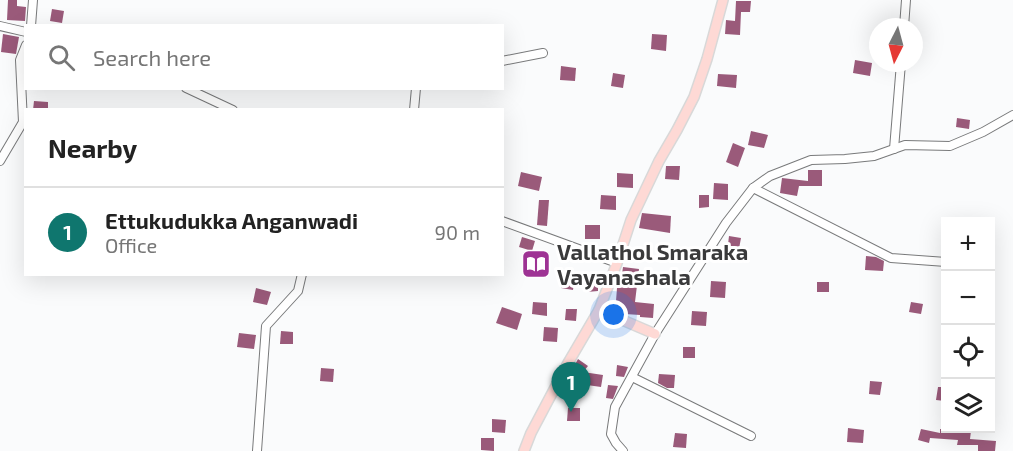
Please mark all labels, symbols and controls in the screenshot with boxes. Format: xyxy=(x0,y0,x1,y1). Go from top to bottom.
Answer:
north arrow xyxy=(869,18,923,72)
search box xyxy=(24,24,504,90)
icon: search xyxy=(45,41,78,74)
text: Search here xyxy=(93,44,211,70)
text: Nearby xyxy=(48,132,137,163)
text: Ettukudukka Anganwadi xyxy=(105,207,358,233)
map controls xyxy=(941,217,995,433)
button: + xyxy=(941,217,995,271)
text: 1 xyxy=(63,220,72,244)
text: 90 m xyxy=(435,220,480,244)
text: Office xyxy=(105,233,157,257)
place label: Vallathol Smaraka Vayanashala xyxy=(557,238,748,290)
library icon: Vallathol Smaraka Vayanashala xyxy=(520,248,552,280)
button: − xyxy=(941,271,995,325)
your location xyxy=(599,300,628,329)
button: locate xyxy=(941,325,995,379)
pin: 1 xyxy=(552,362,590,412)
button: layers xyxy=(941,379,995,433)

